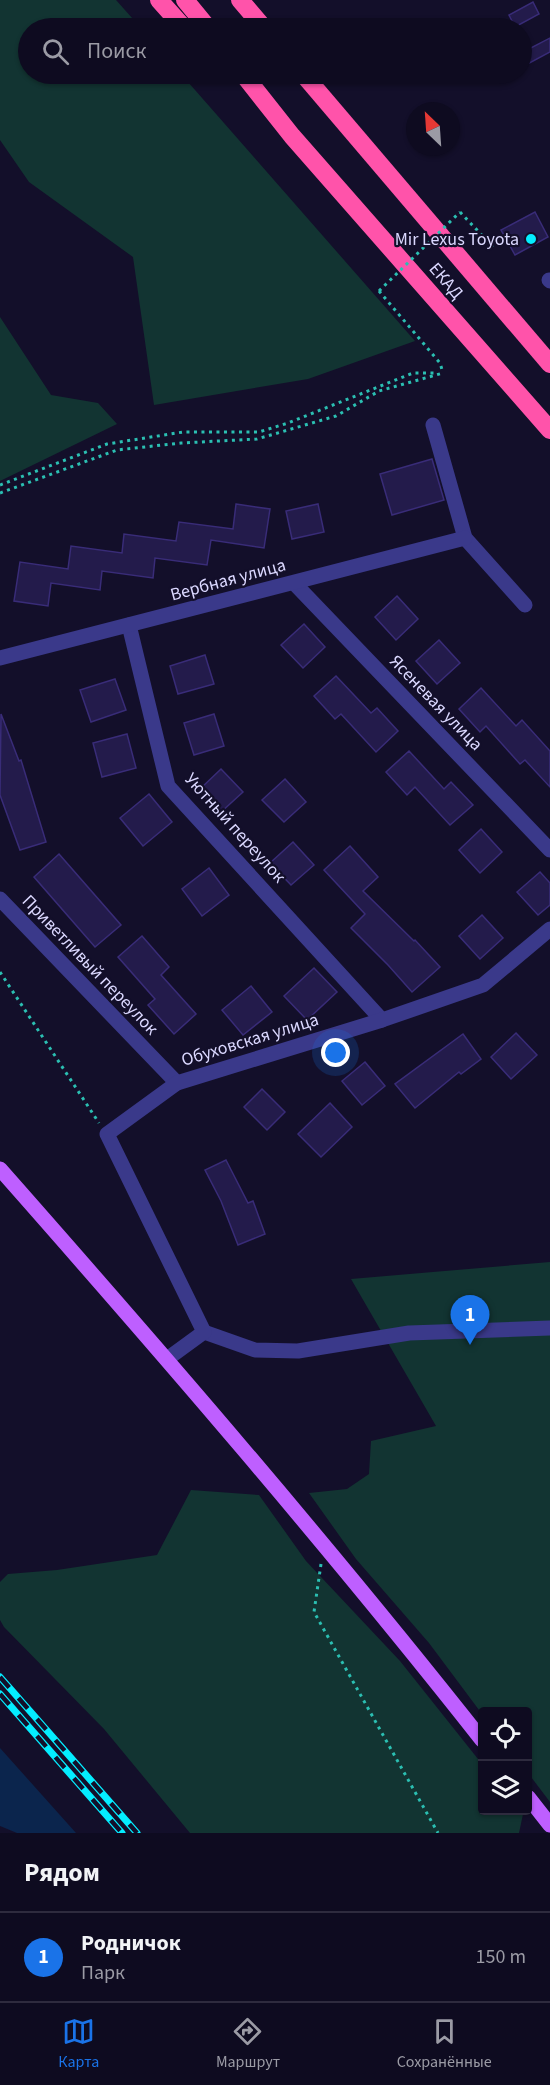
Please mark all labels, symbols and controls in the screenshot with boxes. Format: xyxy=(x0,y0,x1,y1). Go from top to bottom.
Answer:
search box xyxy=(18,18,532,84)
icon: search xyxy=(39,35,72,68)
text: Поиск xyxy=(87,35,146,67)
north arrow xyxy=(406,102,460,156)
place label: Mir Lexus Toyota xyxy=(395,227,519,252)
marker: Mir Lexus Toyota xyxy=(524,232,538,246)
street label: ЕКАД xyxy=(423,257,469,305)
street label: Вербная улица xyxy=(168,553,288,607)
street label: Ясеневая улица xyxy=(384,650,488,756)
street label: Уютный переулок xyxy=(179,767,291,889)
street label: Приветливый переулок xyxy=(16,889,164,1041)
street label: Обуховская улица xyxy=(178,1007,322,1073)
your location xyxy=(321,1038,350,1067)
pin: 1 xyxy=(450,1296,490,1345)
map controls xyxy=(478,1707,532,1815)
button: locate xyxy=(478,1707,532,1761)
button: layers xyxy=(478,1761,532,1815)
text: Рядом xyxy=(24,1854,100,1891)
text: Родничок xyxy=(81,1927,181,1959)
text: 1 xyxy=(38,1943,49,1971)
text: 150 m xyxy=(476,1943,526,1971)
text: Парк xyxy=(81,1959,125,1987)
tab: Карта xyxy=(58,2015,99,2073)
tab: Маршрут xyxy=(216,2015,280,2073)
tab: Сохранённые xyxy=(397,2015,492,2073)

